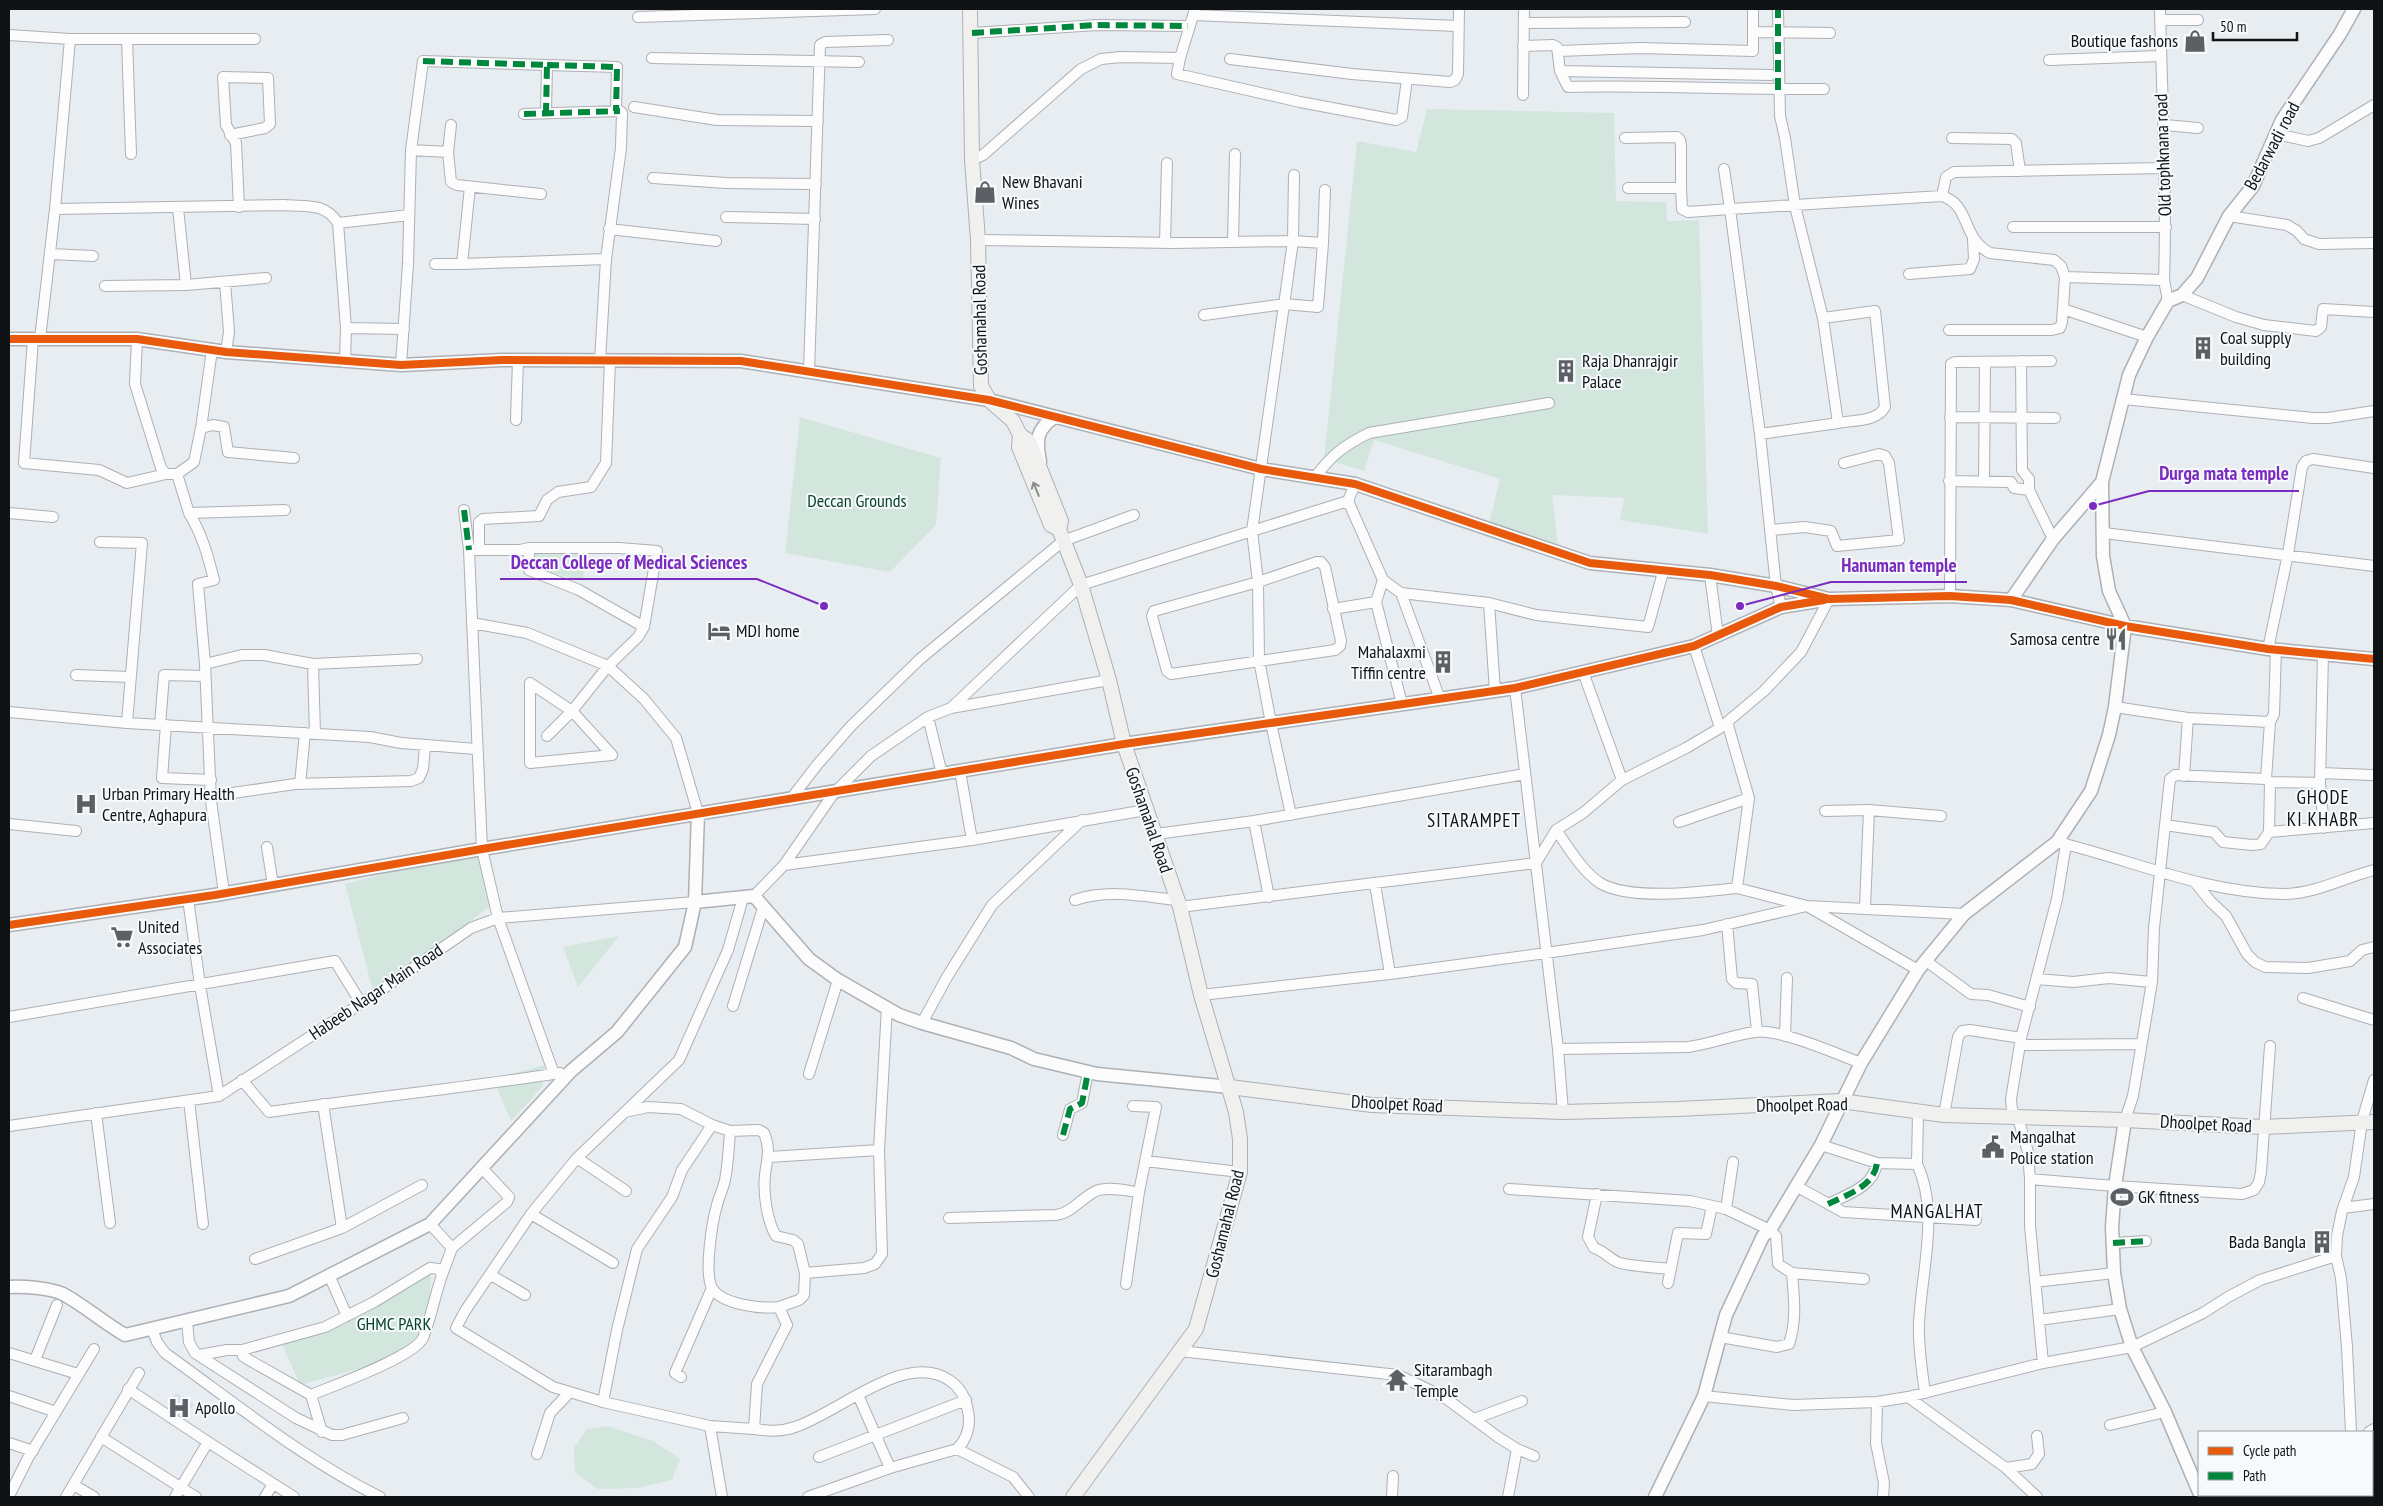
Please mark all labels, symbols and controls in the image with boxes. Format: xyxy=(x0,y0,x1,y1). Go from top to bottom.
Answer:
scale bar xyxy=(2213,10,2297,42)
text: 50 m xyxy=(2220,17,2246,36)
shop icon: Boutique fashons xyxy=(2182,28,2208,54)
place label: Boutique fashons xyxy=(2071,29,2178,52)
street label: Old tophknana road xyxy=(2149,93,2176,217)
street label: Bedarwadi road xyxy=(2239,98,2304,194)
place label: New Bhavani Wines xyxy=(1002,170,1083,214)
shop icon: New Bhavani Wines xyxy=(972,179,998,205)
street label: Goshamahal Road xyxy=(967,265,992,375)
place label: Coal supply building xyxy=(2220,326,2291,370)
building icon: Coal supply building xyxy=(2190,335,2216,361)
place label: Raja Dhanrajgir Palace xyxy=(1582,349,1678,393)
building icon: Raja Dhanrajgir Palace xyxy=(1553,358,1579,384)
callout: Durga mata temple xyxy=(2149,457,2299,491)
text: Durga mata temple xyxy=(2159,461,2289,485)
one-way arrow xyxy=(1031,482,1040,497)
park label: Deccan Grounds xyxy=(807,489,907,512)
callout: Deccan College of Medical Sciences xyxy=(500,545,757,579)
callout: Hanuman temple xyxy=(1831,548,1967,582)
text: Deccan College of Medical Sciences xyxy=(511,550,748,574)
text: Hanuman temple xyxy=(1841,553,1957,577)
hotel icon: MDI home xyxy=(706,618,732,644)
place label: MDI home xyxy=(736,619,800,642)
restaurant icon: Samosa centre xyxy=(2103,626,2129,652)
place label: Samosa centre xyxy=(2010,627,2100,650)
place label: Mahalaxmi Tiffin centre xyxy=(1351,640,1426,684)
building icon: Mahalaxmi Tiffin centre xyxy=(1430,649,1456,675)
street label: Goshamahal Road xyxy=(1121,764,1178,876)
place label: Urban Primary Health Centre, Aghapura xyxy=(102,782,235,826)
district label: GHODE KI KHABR xyxy=(2287,785,2359,831)
hospital icon: Urban Primary Health Centre, Aghapura xyxy=(73,791,99,817)
district label: SITARAMPET xyxy=(1427,808,1521,832)
place label: United Associates xyxy=(138,915,202,959)
supermarket icon: United Associates xyxy=(109,924,135,950)
street label: Habeeb Nagar Main Road xyxy=(304,938,447,1045)
street label: Dhoolpet Road xyxy=(1351,1090,1443,1117)
street label: Dhoolpet Road xyxy=(1756,1092,1848,1117)
street label: Dhoolpet Road xyxy=(2160,1110,2252,1137)
place label: Mangalhat Police station xyxy=(2010,1125,2094,1169)
public building icon: Mangalhat Police station xyxy=(1980,1134,2006,1160)
street label: Goshamahal Road xyxy=(1200,1167,1249,1280)
sports icon: GK fitness xyxy=(2109,1184,2135,1210)
place label: GK fitness xyxy=(2138,1185,2199,1208)
district label: MANGALHAT xyxy=(1890,1199,1984,1223)
building icon: Bada Bangla xyxy=(2309,1229,2335,1255)
place label: Bada Bangla xyxy=(2229,1230,2306,1253)
park label: GHMC PARK xyxy=(357,1312,431,1335)
place label: Sitarambagh Temple xyxy=(1414,1358,1492,1402)
temple icon: Sitarambagh Temple xyxy=(1384,1367,1410,1393)
hospital icon: Apollo xyxy=(166,1395,192,1421)
place label: Apollo xyxy=(195,1396,236,1419)
legend xyxy=(2198,1431,2373,1496)
text: Cycle path xyxy=(2243,1441,2296,1460)
text: Path xyxy=(2243,1466,2266,1485)

